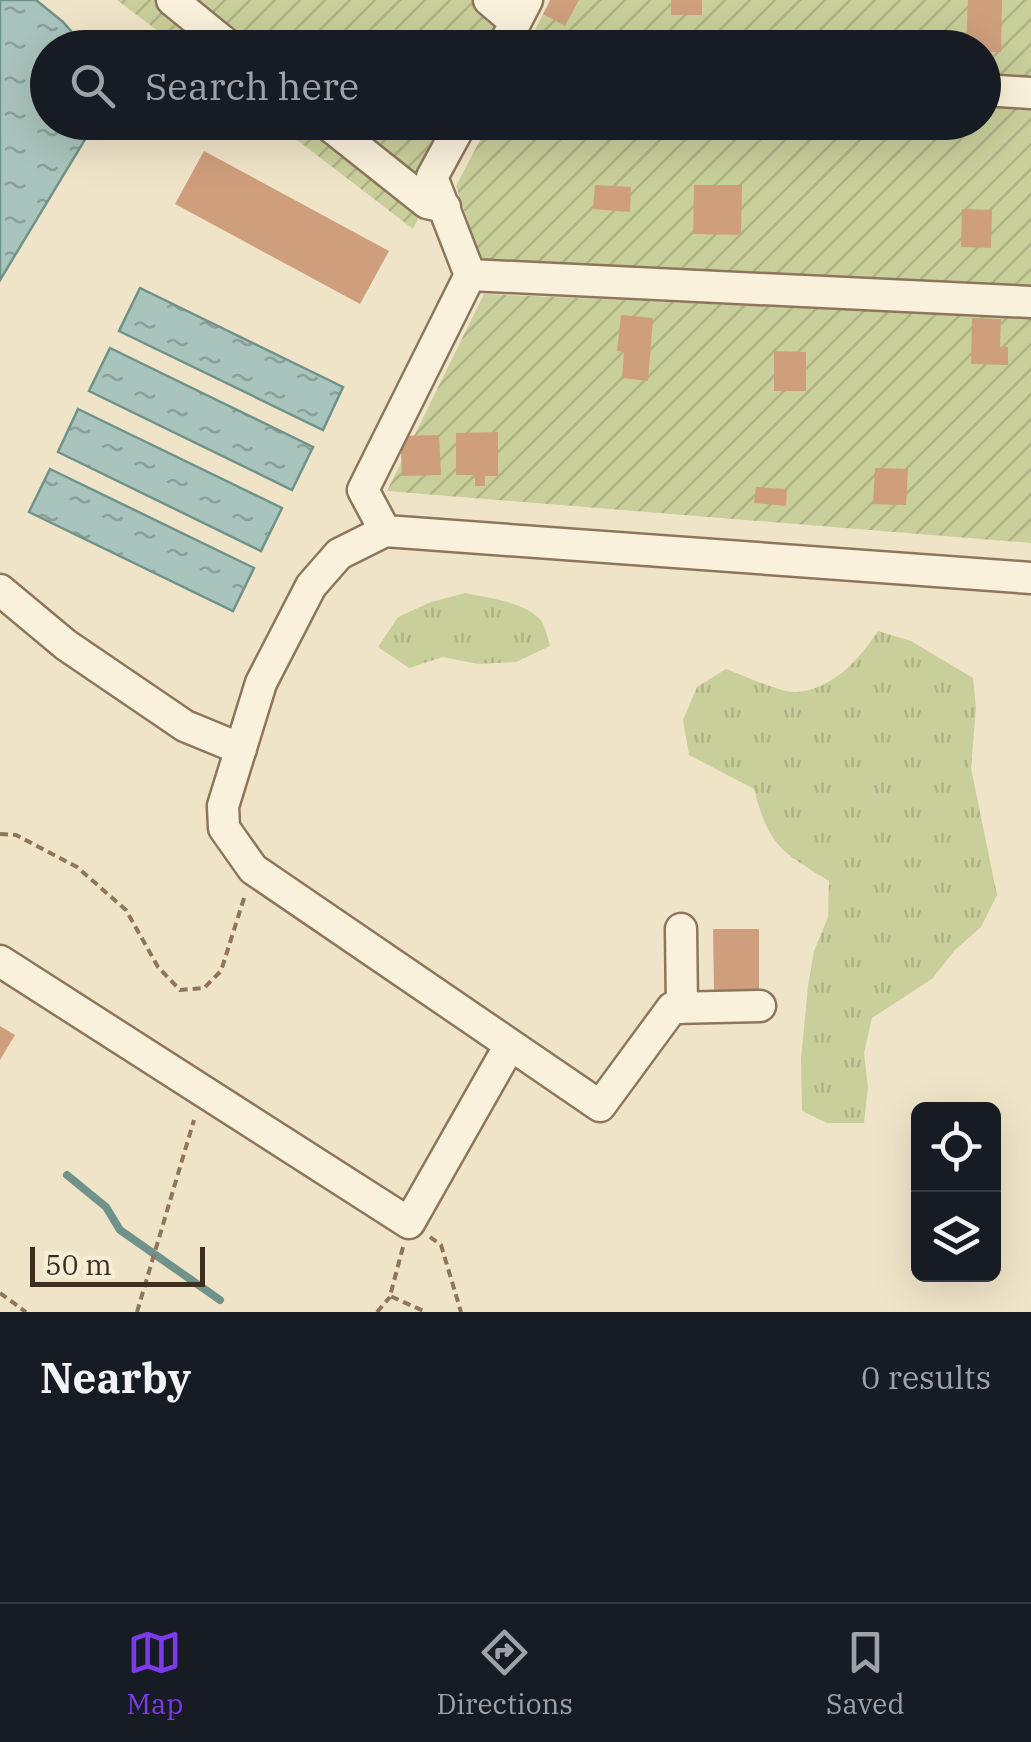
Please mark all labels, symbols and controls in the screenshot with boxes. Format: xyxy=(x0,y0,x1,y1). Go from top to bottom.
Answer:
search box xyxy=(30,30,1001,140)
icon: search xyxy=(65,58,120,113)
text: Search here xyxy=(145,61,359,110)
map controls xyxy=(911,1102,1001,1282)
button: locate xyxy=(911,1102,1001,1192)
button: layers xyxy=(911,1192,1001,1282)
scale bar xyxy=(30,1242,205,1286)
text: 50 m xyxy=(45,1246,112,1283)
text: Nearby xyxy=(40,1350,191,1405)
text: 0 results xyxy=(861,1356,991,1398)
tab: Map xyxy=(127,1625,183,1722)
tab: Directions xyxy=(436,1625,573,1722)
tab: Saved xyxy=(826,1625,904,1722)

